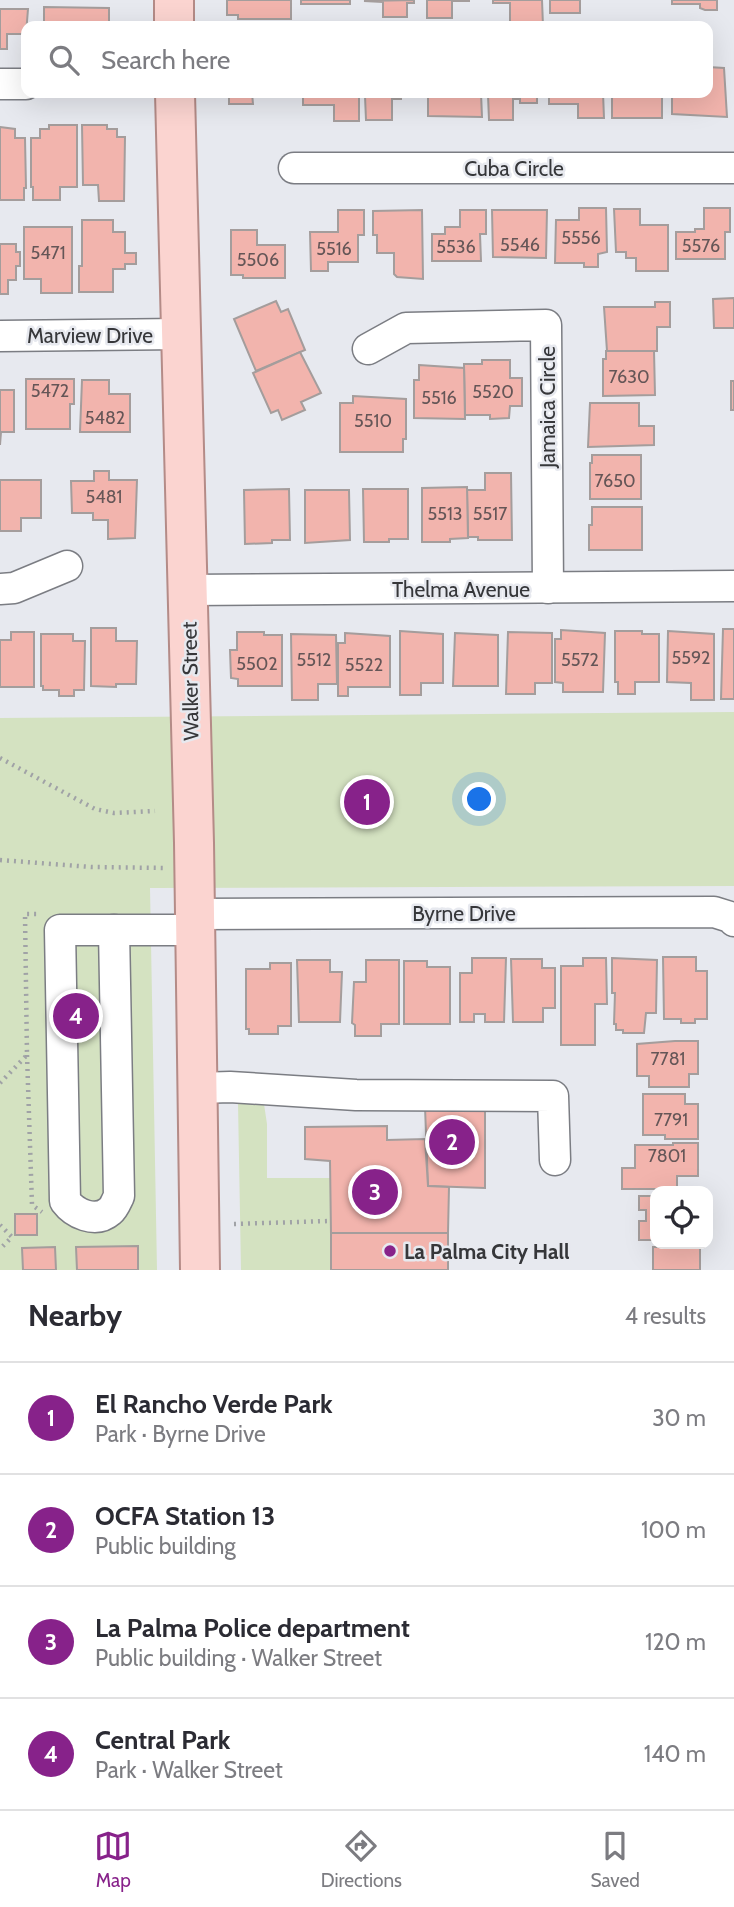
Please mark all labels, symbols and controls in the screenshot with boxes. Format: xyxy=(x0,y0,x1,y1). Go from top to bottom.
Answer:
search box xyxy=(21,21,713,98)
icon: search xyxy=(45,41,83,79)
text: Search here xyxy=(101,44,230,76)
street label: Cuba Circle xyxy=(464,156,564,181)
house number: 5556 xyxy=(561,227,601,249)
house number: 5546 xyxy=(500,234,540,256)
house number: 5576 xyxy=(682,235,720,257)
house number: 5536 xyxy=(436,236,476,258)
house number: 5516 xyxy=(316,238,352,260)
house number: 5471 xyxy=(30,242,66,264)
house number: 5506 xyxy=(237,249,279,271)
street label: Marview Drive xyxy=(27,323,153,348)
street label: Jamaica Circle xyxy=(535,346,560,469)
house number: 7630 xyxy=(608,366,650,388)
house number: 5472 xyxy=(31,380,69,402)
house number: 5520 xyxy=(472,381,514,403)
house number: 5516 xyxy=(421,387,457,409)
house number: 5482 xyxy=(85,407,125,429)
house number: 5510 xyxy=(354,410,392,432)
house number: 7650 xyxy=(594,470,636,492)
house number: 5481 xyxy=(86,486,122,508)
house number: 5513 xyxy=(427,503,463,525)
house number: 5517 xyxy=(473,503,507,525)
street label: Thelma Avenue xyxy=(392,577,530,602)
street label: Walker Street xyxy=(176,621,204,741)
house number: 5592 xyxy=(671,647,711,669)
house number: 5512 xyxy=(297,649,331,671)
house number: 5572 xyxy=(561,649,599,671)
house number: 5502 xyxy=(236,653,278,675)
house number: 5522 xyxy=(345,654,383,676)
pin: 1 xyxy=(344,776,390,828)
your location xyxy=(462,782,496,816)
street label: Byrne Drive xyxy=(412,901,516,926)
pin: 4 xyxy=(53,990,99,1042)
house number: 7781 xyxy=(651,1048,685,1070)
house number: 7791 xyxy=(654,1109,688,1131)
pin: 2 xyxy=(429,1116,475,1168)
house number: 7801 xyxy=(648,1145,686,1167)
pin: 3 xyxy=(352,1166,398,1218)
map controls xyxy=(650,1186,713,1249)
button: locate xyxy=(650,1186,713,1249)
place label: La Palma City Hall xyxy=(404,1239,570,1264)
marker: La Palma City Hall xyxy=(382,1243,398,1259)
text: Nearby xyxy=(28,1297,122,1334)
text: 4 results xyxy=(625,1302,706,1330)
text: El Rancho Verde Park xyxy=(95,1388,333,1420)
text: 1 xyxy=(47,1404,55,1432)
text: 30 m xyxy=(652,1404,706,1432)
text: Park · Byrne Drive xyxy=(95,1420,266,1448)
text: OCFA Station 13 xyxy=(95,1500,275,1532)
text: 2 xyxy=(45,1516,57,1544)
text: 100 m xyxy=(641,1516,706,1544)
text: Public building xyxy=(95,1532,236,1560)
text: La Palma Police department xyxy=(95,1612,410,1644)
text: 3 xyxy=(45,1628,57,1656)
text: 120 m xyxy=(645,1628,706,1656)
text: Public building · Walker Street xyxy=(95,1644,382,1672)
text: Central Park xyxy=(95,1724,230,1756)
text: 4 xyxy=(44,1740,58,1768)
text: 140 m xyxy=(644,1740,706,1768)
text: Park · Walker Street xyxy=(95,1756,283,1784)
tab: Map xyxy=(94,1827,132,1892)
tab: Directions xyxy=(321,1827,402,1892)
tab: Saved xyxy=(590,1827,640,1892)

